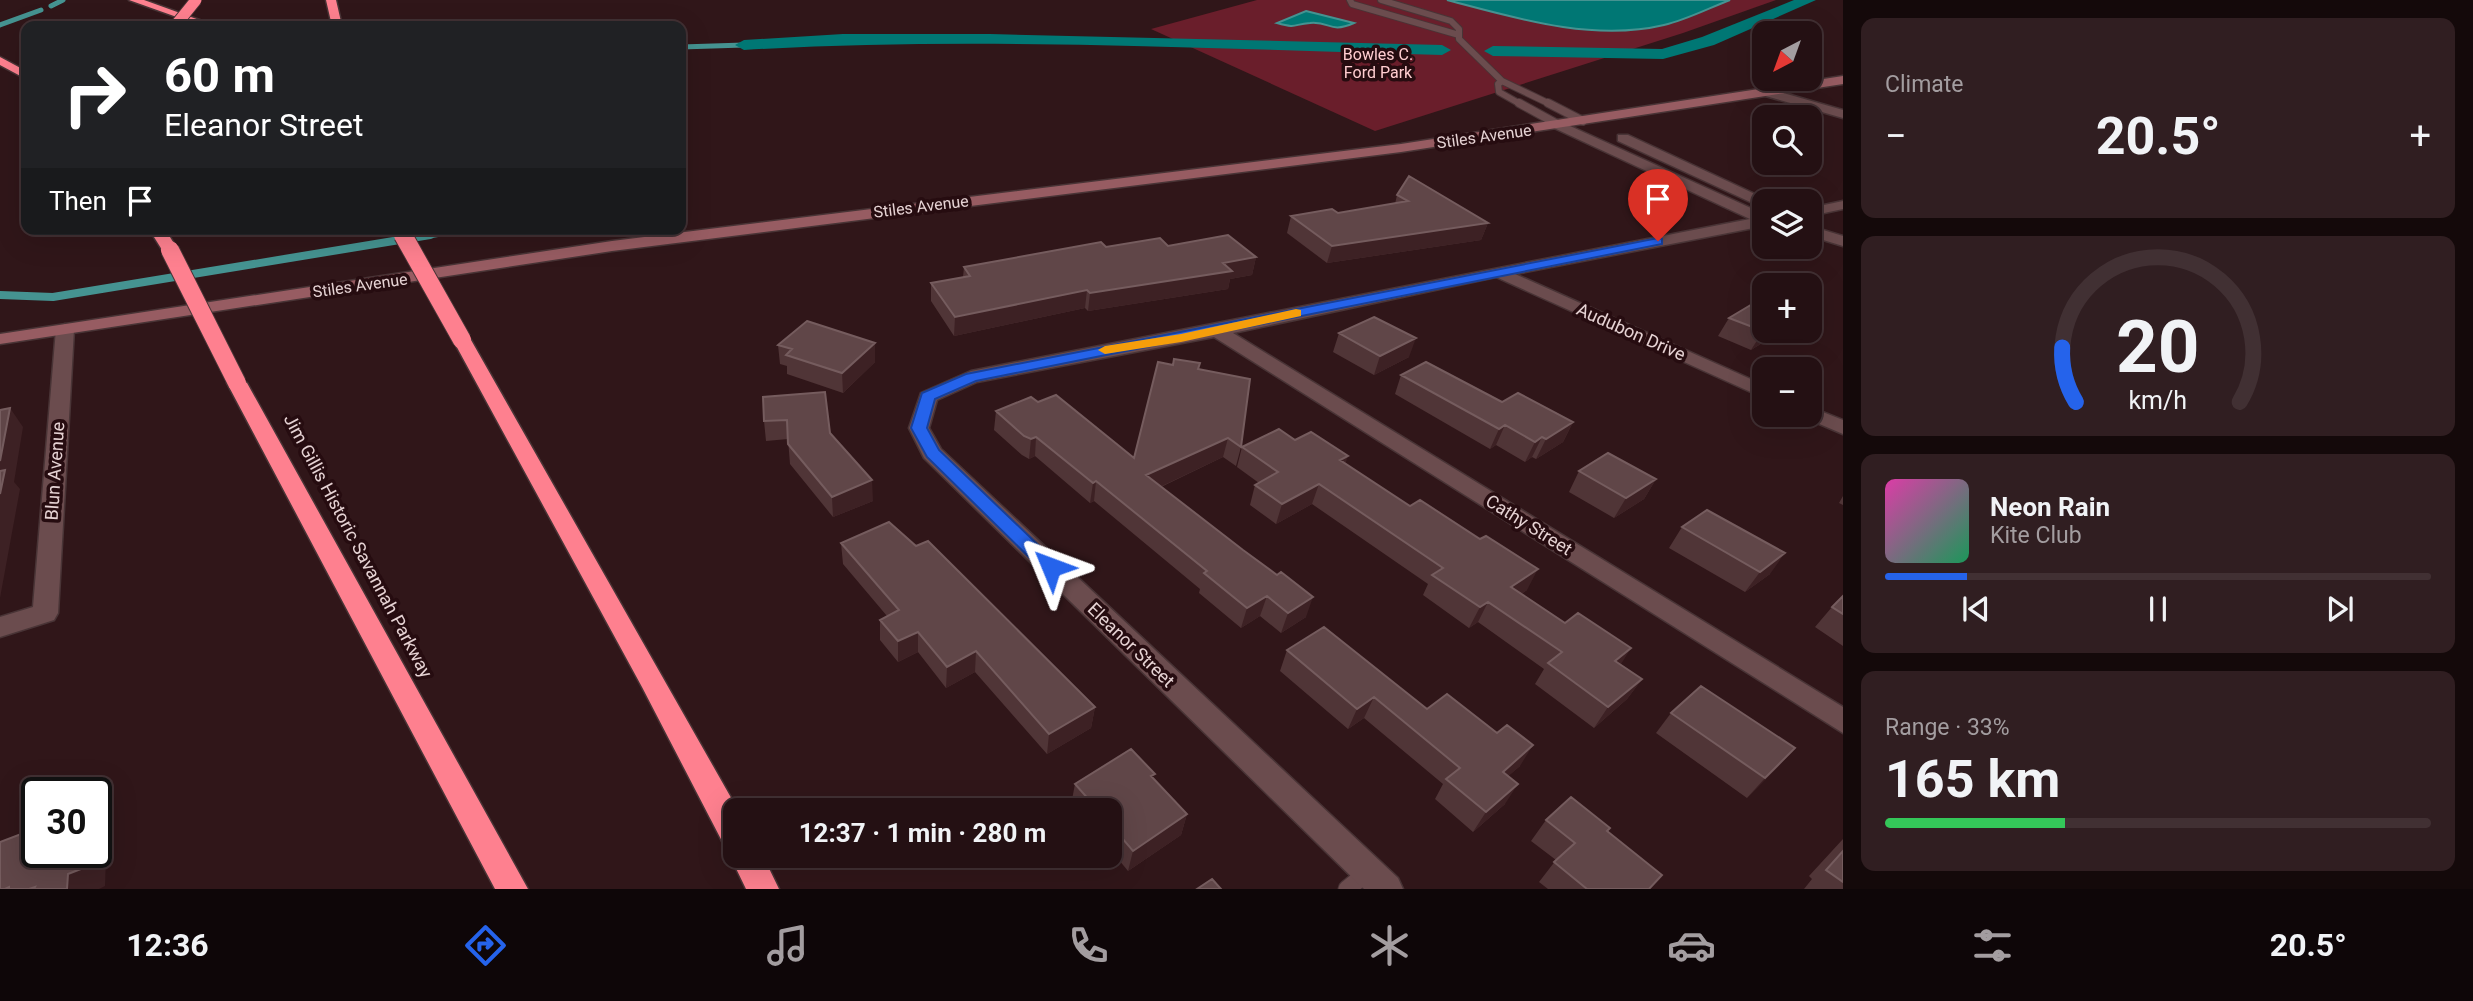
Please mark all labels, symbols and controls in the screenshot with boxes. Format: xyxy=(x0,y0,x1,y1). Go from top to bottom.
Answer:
north arrow xyxy=(1752,21,1822,91)
map controls xyxy=(1752,21,1822,427)
park label: Bowles C. Ford Park xyxy=(1343,45,1413,82)
text: 60 m xyxy=(164,47,275,104)
icon: right xyxy=(49,49,140,140)
text: Climate xyxy=(1885,71,1964,98)
button: search xyxy=(1752,105,1822,175)
text: Eleanor Street xyxy=(164,106,363,144)
text: 20.5° xyxy=(2096,106,2221,167)
text: − xyxy=(1885,114,1907,158)
text: + xyxy=(2409,114,2431,158)
street label: Stiles Avenue xyxy=(1435,120,1533,153)
pin xyxy=(1628,169,1688,241)
icon: arrive xyxy=(1639,180,1677,218)
icon: arrive xyxy=(121,182,159,220)
text: Then xyxy=(49,186,107,216)
button: layers xyxy=(1752,189,1822,259)
street label: Stiles Avenue xyxy=(872,191,970,222)
street label: Stiles Avenue xyxy=(311,269,409,302)
button: + xyxy=(1752,273,1822,343)
street label: Audubon Drive xyxy=(1574,298,1689,365)
text: 20 xyxy=(2116,304,2200,390)
button: − xyxy=(1752,357,1822,427)
text: km/h xyxy=(2129,385,2187,414)
street label: Jim Gillis Historic Savannah Parkway xyxy=(280,410,437,682)
street label: Blun Avenue xyxy=(41,421,68,521)
street label: Cathy Street xyxy=(1482,490,1576,559)
text: Neon Rain xyxy=(1990,492,2110,522)
text: Kite Club xyxy=(1990,522,2082,549)
position arrow xyxy=(1014,530,1088,604)
icon: previous xyxy=(1957,590,1995,628)
icon: pause xyxy=(2139,590,2177,628)
icon: next xyxy=(2321,590,2359,628)
street label: Eleanor Street xyxy=(1084,598,1179,691)
text: Range · 33% xyxy=(1885,714,2010,741)
text: 165 km xyxy=(1885,749,2060,810)
speed limit sign: 30 xyxy=(21,777,112,868)
text: 12:37 · 1 min · 280 m xyxy=(799,818,1046,848)
icon: directions xyxy=(461,921,510,970)
icon: music xyxy=(763,921,812,970)
icon: phone xyxy=(1064,921,1113,970)
icon: climate xyxy=(1365,921,1414,970)
icon: car xyxy=(1667,921,1716,970)
icon: filters xyxy=(1968,921,2017,970)
text: 12:36 xyxy=(126,926,209,964)
text: 20.5° xyxy=(2270,926,2347,964)

